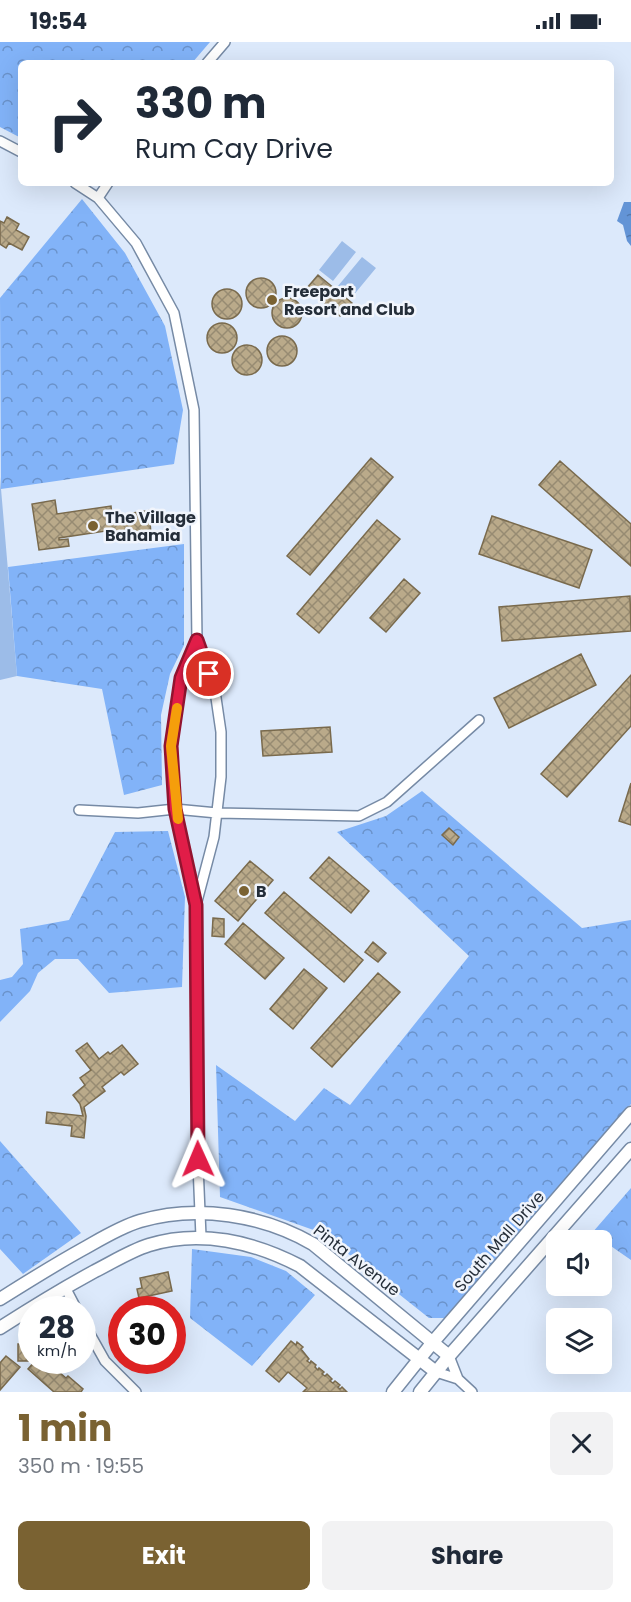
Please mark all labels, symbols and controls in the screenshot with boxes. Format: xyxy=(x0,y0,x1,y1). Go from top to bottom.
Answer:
text: 19:54 xyxy=(30,6,87,37)
text: 330 m xyxy=(135,74,267,133)
icon: right xyxy=(36,84,114,162)
text: Rum Cay Drive xyxy=(135,130,333,167)
place label: Freeport Resort and Club xyxy=(284,280,415,321)
marker: Freeport Resort and Club xyxy=(265,293,279,307)
place label: The Village Bahamia xyxy=(105,506,196,547)
marker: The Village Bahamia xyxy=(86,519,100,533)
pin xyxy=(183,648,234,699)
icon: arrive xyxy=(192,657,225,690)
place label: B xyxy=(256,880,267,903)
marker: B xyxy=(237,884,251,898)
position arrow xyxy=(166,1127,230,1191)
street label: South Mall Drive xyxy=(449,1186,550,1297)
street label: Pinta Avenue xyxy=(308,1219,405,1302)
map controls xyxy=(546,1230,612,1374)
button: sound xyxy=(546,1230,612,1296)
speed limit sign: 30 xyxy=(108,1296,186,1374)
text: 28 xyxy=(39,1306,75,1349)
button: layers xyxy=(546,1308,612,1374)
text: km/h xyxy=(37,1340,77,1361)
text: 1 min xyxy=(18,1403,112,1454)
button: close xyxy=(550,1412,613,1475)
text: 350 m · 19:55 xyxy=(18,1452,144,1480)
button: Exit xyxy=(18,1521,310,1590)
button: Share xyxy=(322,1521,613,1590)

